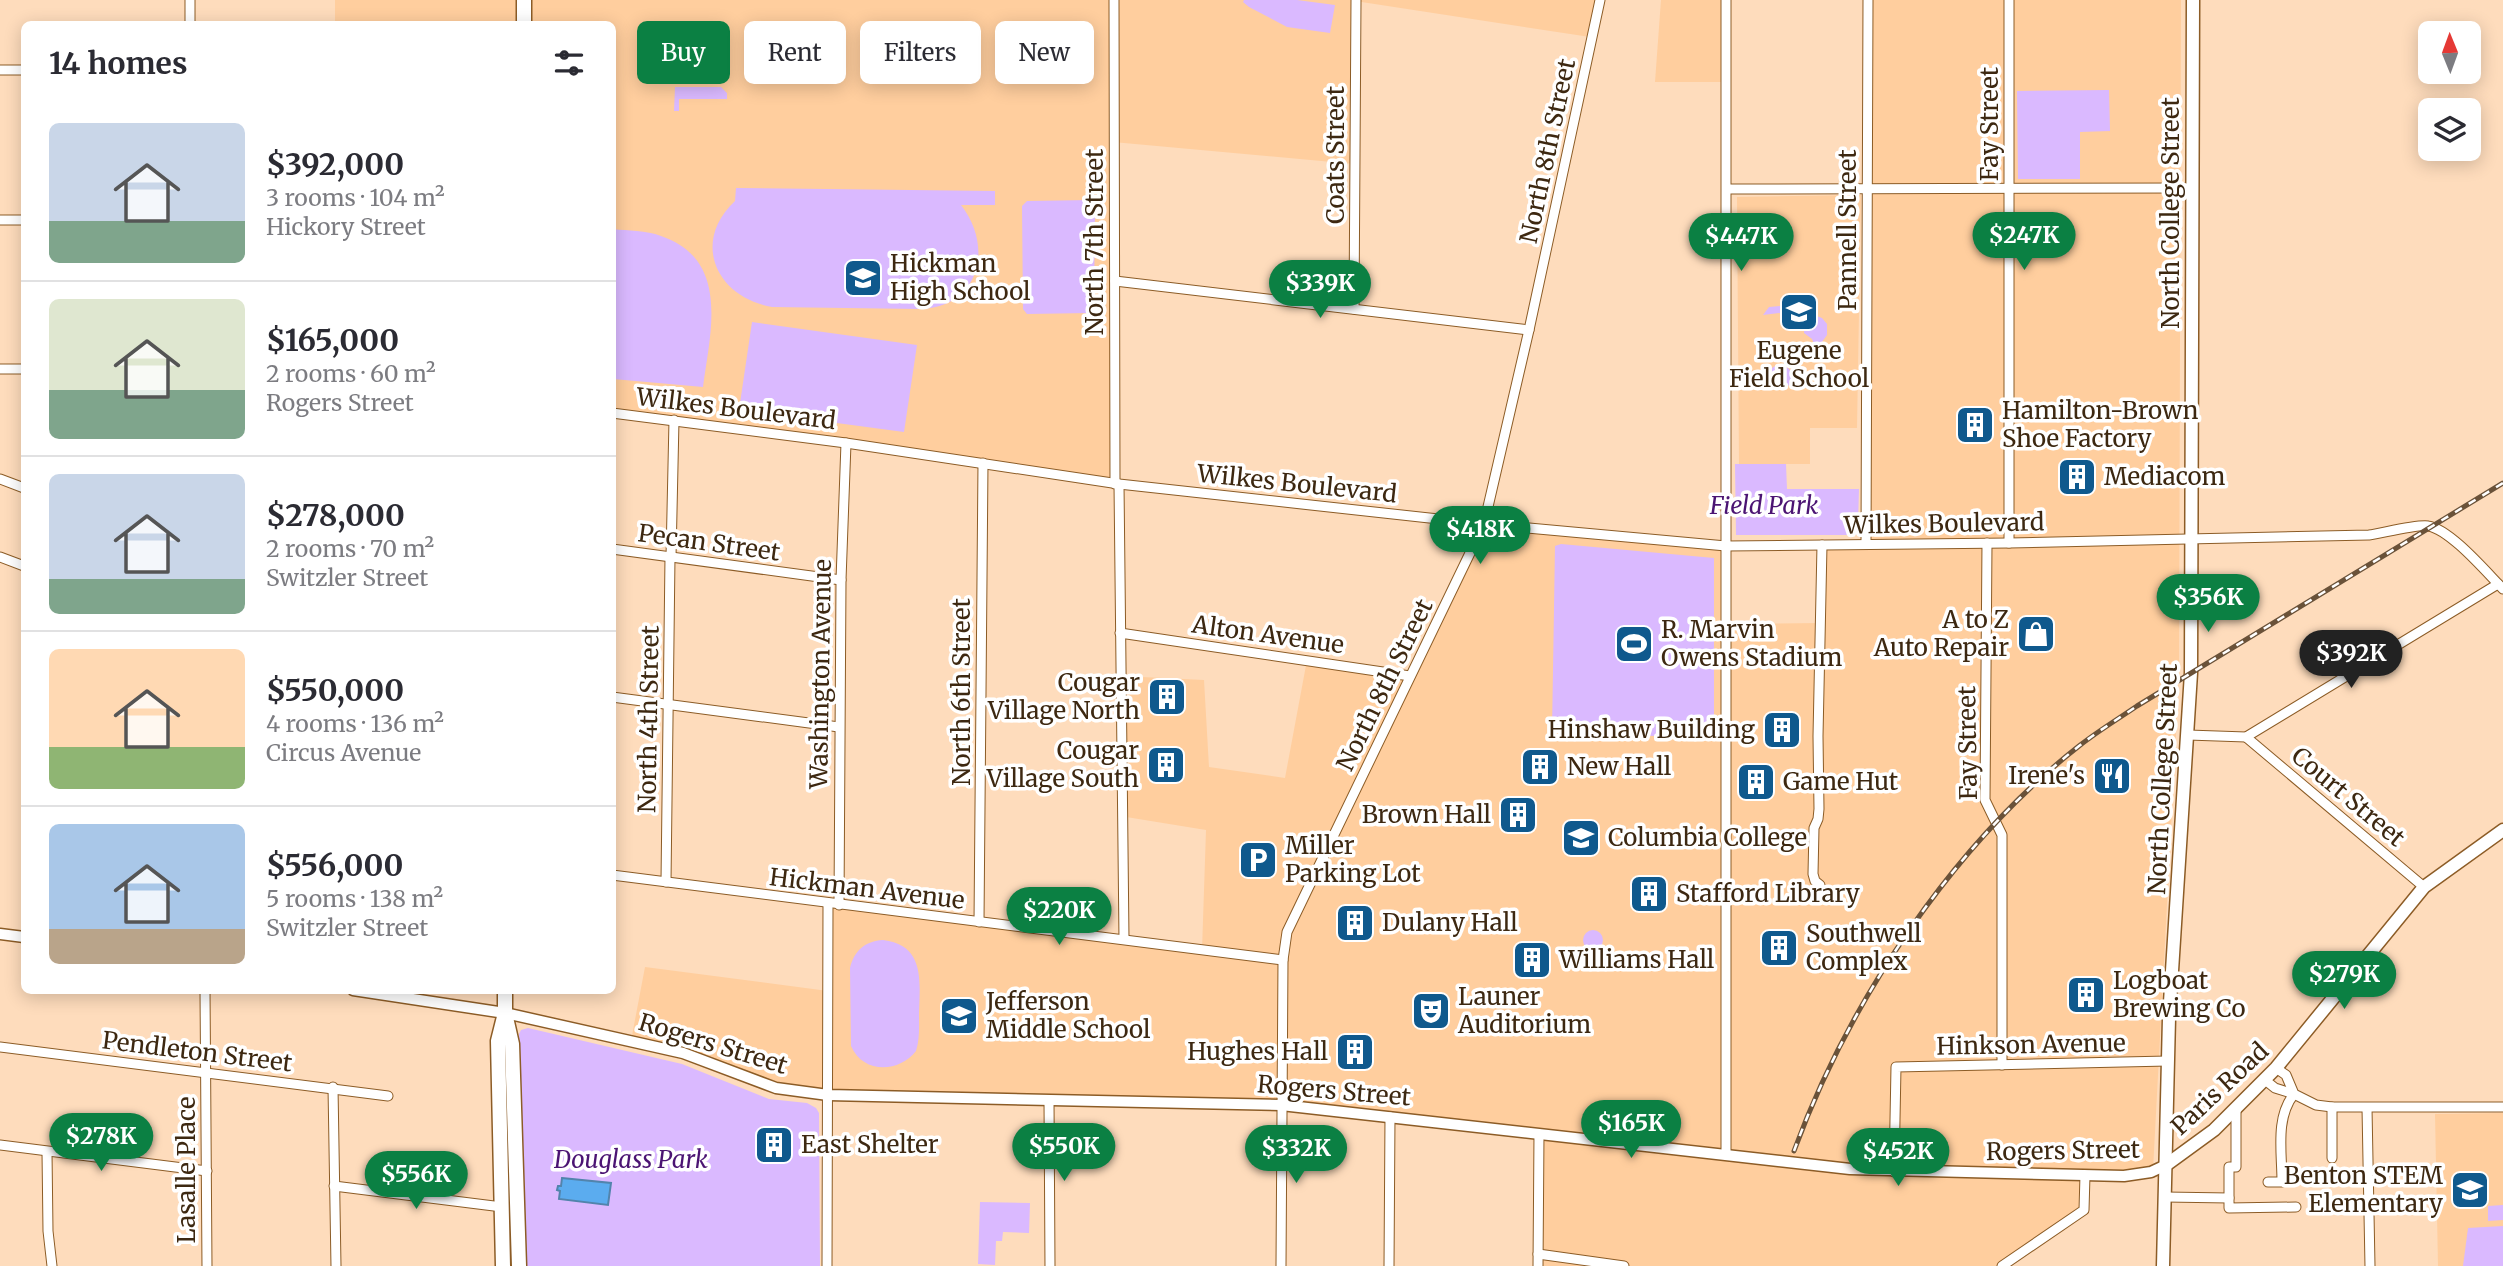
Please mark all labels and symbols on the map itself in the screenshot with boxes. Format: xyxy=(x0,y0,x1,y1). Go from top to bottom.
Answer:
north arrow xyxy=(2418,21,2482,84)
street label: North 8th Street xyxy=(1513,55,1582,246)
street label: Fay Street xyxy=(1974,66,2005,181)
street label: Coats Street xyxy=(1320,85,1351,224)
street label: North College Street xyxy=(2155,97,2186,329)
street label: North 7th Street xyxy=(1079,148,1110,335)
street label: Pannell Street xyxy=(1832,149,1863,311)
pin: $247K xyxy=(1975,212,2073,272)
pin: $447K xyxy=(1692,214,1790,273)
place label: Hickman High School xyxy=(890,248,1031,307)
school or university icon: Hickman High School xyxy=(842,257,884,299)
pin: $339K xyxy=(1271,260,1369,320)
school or university icon: Eugene Field School xyxy=(1778,291,1820,333)
place label: Eugene Field School xyxy=(1729,335,1869,394)
street label: Wilkes Boulevard xyxy=(634,381,837,436)
place label: Hamilton-Brown Shoe Factory xyxy=(2002,395,2199,454)
building icon: Hamilton-Brown Shoe Factory xyxy=(1954,404,1996,446)
building icon: Mediacom xyxy=(2056,456,2098,498)
street label: Wilkes Boulevard xyxy=(1195,458,1398,509)
place label: Mediacom xyxy=(2104,461,2226,492)
park label: Field Park xyxy=(1709,490,1818,521)
pin: $418K xyxy=(1431,506,1529,566)
street label: Wilkes Boulevard xyxy=(1842,506,2044,541)
street label: Pecan Street xyxy=(636,517,783,568)
street label: Washington Avenue xyxy=(803,559,838,790)
pin: $356K xyxy=(2159,574,2257,634)
street label: North 8th Street xyxy=(1330,593,1440,776)
street label: North 6th Street xyxy=(946,598,977,786)
place label: A to Z Auto Repair xyxy=(1873,604,2009,663)
street label: Alton Avenue xyxy=(1189,608,1346,661)
shop icon: A to Z Auto Repair xyxy=(2015,613,2057,655)
place label: R. Marvin Owens Stadium xyxy=(1661,614,1843,673)
sports icon: R. Marvin Owens Stadium xyxy=(1613,623,1655,665)
street label: North 4th Street xyxy=(631,624,666,813)
pin: $392K xyxy=(2302,630,2400,690)
street label: North College Street xyxy=(2141,662,2184,895)
place label: Cougar Village North xyxy=(987,667,1140,726)
building icon: Cougar Village North xyxy=(1146,676,1188,718)
street label: Fay Street xyxy=(1951,685,1984,800)
building icon: Hinshaw Building xyxy=(1761,709,1803,751)
place label: Hinshaw Building xyxy=(1548,714,1755,745)
place label: Cougar Village South xyxy=(986,735,1139,794)
street label: Court Street xyxy=(2285,740,2412,854)
building icon: Cougar Village South xyxy=(1145,744,1187,786)
building icon: New Hall xyxy=(1519,746,1561,788)
place label: New Hall xyxy=(1567,751,1671,782)
restaurant icon: Irene's xyxy=(2091,755,2133,797)
place label: Irene's xyxy=(2008,760,2085,791)
building icon: Game Hut xyxy=(1735,761,1777,803)
place label: Game Hut xyxy=(1783,766,1899,797)
building icon: Brown Hall xyxy=(1497,794,1539,836)
place label: Brown Hall xyxy=(1362,799,1491,830)
school or university icon: Columbia College xyxy=(1560,817,1602,859)
place label: Columbia College xyxy=(1608,822,1807,853)
place label: Miller Parking Lot xyxy=(1285,830,1421,889)
parking icon: Miller Parking Lot xyxy=(1237,839,1279,881)
street label: Hickman Avenue xyxy=(768,861,966,916)
building icon: Stafford Library xyxy=(1628,873,1670,915)
place label: Stafford Library xyxy=(1676,878,1860,909)
pin: $220K xyxy=(1010,888,1108,947)
building icon: Dulany Hall xyxy=(1334,902,1376,944)
place label: Dulany Hall xyxy=(1382,907,1518,938)
place label: Southwell Complex xyxy=(1806,918,1922,977)
building icon: Southwell Complex xyxy=(1758,927,1800,969)
building icon: Williams Hall xyxy=(1511,939,1553,981)
place label: Williams Hall xyxy=(1558,944,1714,975)
pin: $279K xyxy=(2295,951,2393,1011)
place label: Logboat Brewing Co xyxy=(2113,965,2245,1024)
building icon: Logboat Brewing Co xyxy=(2065,974,2107,1016)
place label: Launer Auditorium xyxy=(1457,981,1591,1040)
place label: Jefferson Middle School xyxy=(985,986,1150,1045)
theatre icon: Launer Auditorium xyxy=(1410,990,1452,1032)
school or university icon: Jefferson Middle School xyxy=(938,995,980,1037)
street label: Rogers Street xyxy=(635,1006,792,1081)
street label: Pendleton Street xyxy=(100,1024,294,1079)
street label: Hinkson Avenue xyxy=(1936,1027,2126,1062)
building icon: Hughes Hall xyxy=(1334,1031,1376,1073)
place label: Hughes Hall xyxy=(1187,1036,1328,1067)
street label: Paris Road xyxy=(2164,1036,2275,1142)
street label: Rogers Street xyxy=(1256,1068,1413,1113)
street label: Lasalle Place xyxy=(171,1097,202,1243)
pin: $165K xyxy=(1582,1100,1680,1160)
pin: $278K xyxy=(52,1114,150,1173)
building icon: East Shelter xyxy=(753,1124,795,1166)
pin: $550K xyxy=(1015,1124,1113,1183)
pin: $332K xyxy=(1247,1126,1345,1185)
pin: $452K xyxy=(1849,1128,1947,1188)
place label: East Shelter xyxy=(801,1129,939,1160)
street label: Rogers Street xyxy=(1986,1134,2141,1167)
park label: Douglass Park xyxy=(553,1144,708,1175)
pin: $556K xyxy=(367,1152,465,1211)
place label: Benton STEM Elementary xyxy=(2284,1160,2443,1219)
school or university icon: Benton STEM Elementary xyxy=(2449,1169,2491,1211)

